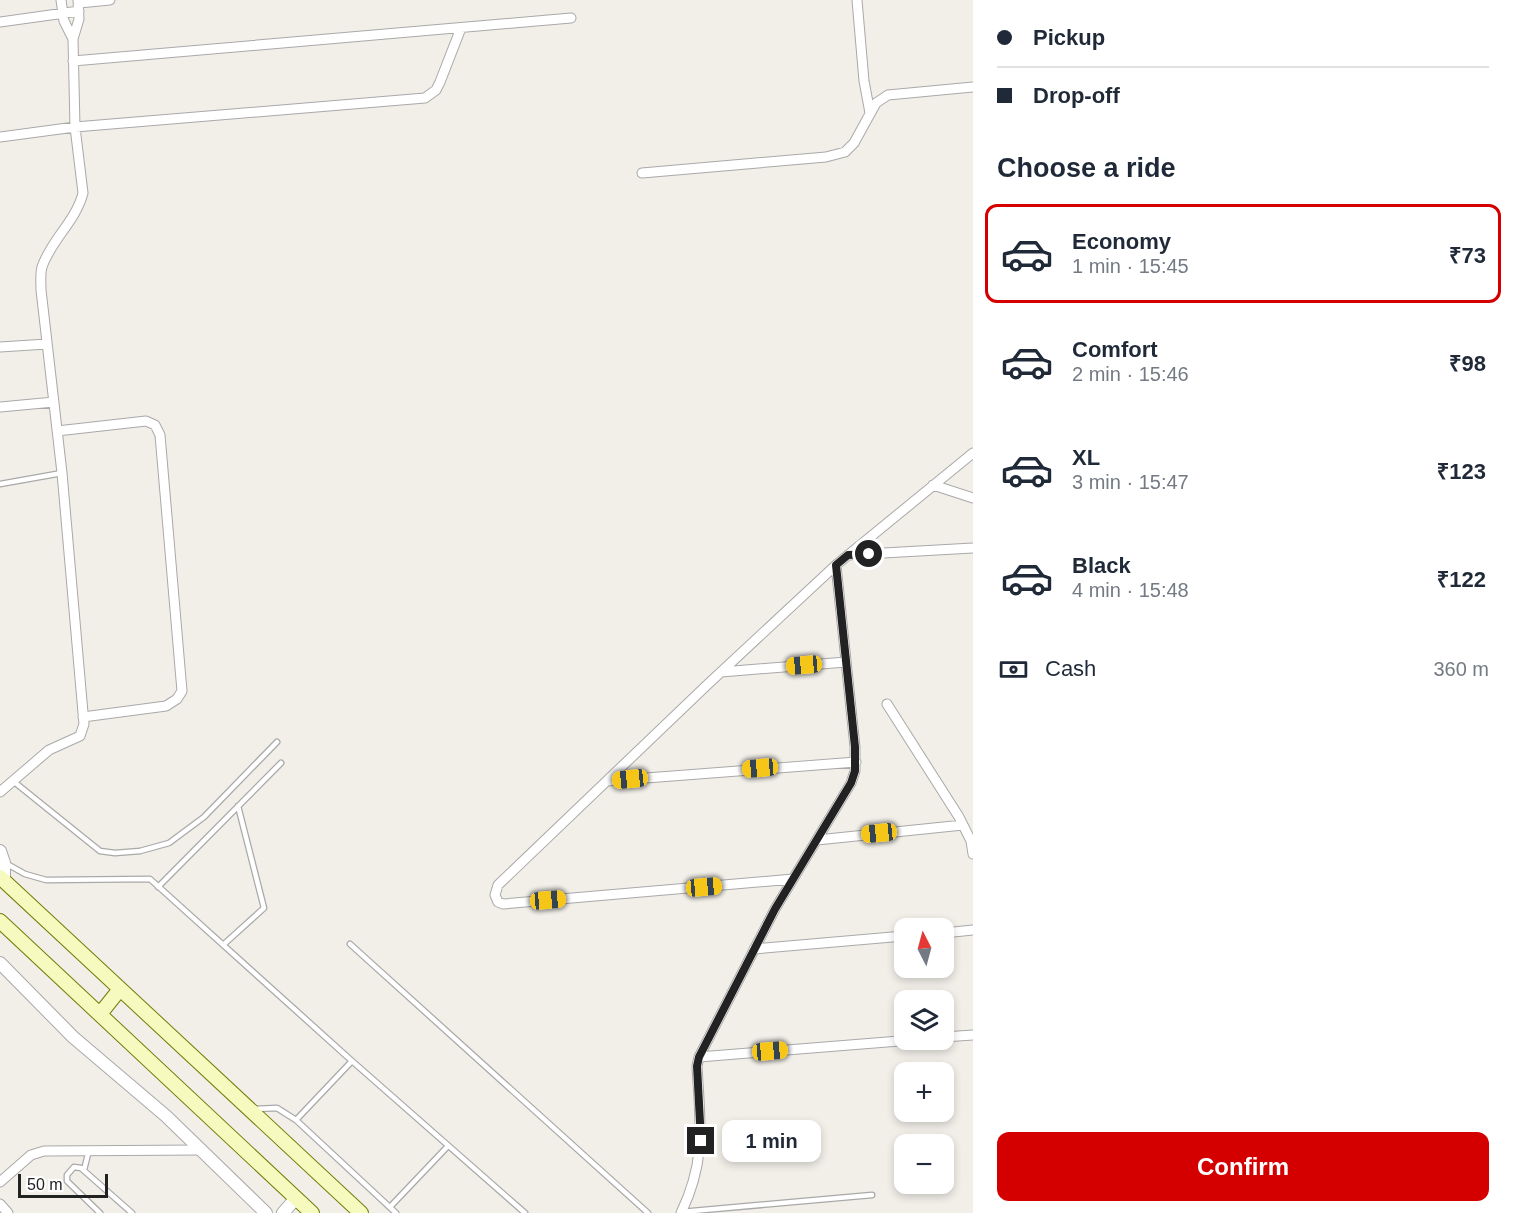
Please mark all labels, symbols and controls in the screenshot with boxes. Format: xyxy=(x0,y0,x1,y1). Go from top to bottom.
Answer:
text: Pickup xyxy=(1033,25,1105,50)
text: Drop-off xyxy=(1033,83,1120,108)
text: Choose a ride xyxy=(997,153,1176,183)
icon: car xyxy=(1000,227,1054,281)
text: Economy xyxy=(1072,229,1171,254)
text: ₹73 xyxy=(1449,243,1486,268)
text: 1 min · 15:45 xyxy=(1072,255,1189,277)
icon: car xyxy=(1000,335,1054,389)
text: Comfort xyxy=(1072,337,1158,362)
text: ₹98 xyxy=(1449,351,1486,376)
text: 2 min · 15:46 xyxy=(1072,363,1189,385)
icon: car xyxy=(1000,443,1054,497)
text: XL xyxy=(1072,445,1100,470)
text: ₹123 xyxy=(1437,459,1486,484)
text: 3 min · 15:47 xyxy=(1072,471,1189,493)
route start xyxy=(855,540,882,567)
icon: car xyxy=(1000,551,1054,605)
text: Black xyxy=(1072,553,1131,578)
text: ₹122 xyxy=(1437,567,1486,592)
text: 4 min · 15:48 xyxy=(1072,579,1189,601)
icon: cash xyxy=(997,653,1030,686)
car xyxy=(785,654,823,676)
text: Cash xyxy=(1045,656,1096,681)
text: 360 m xyxy=(1433,658,1489,680)
car xyxy=(741,757,779,779)
car xyxy=(611,768,649,790)
car xyxy=(860,822,898,844)
car xyxy=(685,876,723,898)
car xyxy=(529,889,567,911)
north arrow xyxy=(894,918,954,978)
map controls xyxy=(894,918,954,1194)
button: layers xyxy=(894,990,954,1050)
car xyxy=(751,1040,789,1062)
button: + xyxy=(894,1062,954,1122)
callout: 1 min xyxy=(722,1120,821,1162)
route end xyxy=(687,1127,714,1154)
text: 1 min xyxy=(745,1130,798,1152)
button: Confirm xyxy=(997,1132,1489,1201)
button: − xyxy=(894,1134,954,1194)
scale bar xyxy=(18,1171,108,1198)
text: 50 m xyxy=(27,1176,63,1193)

